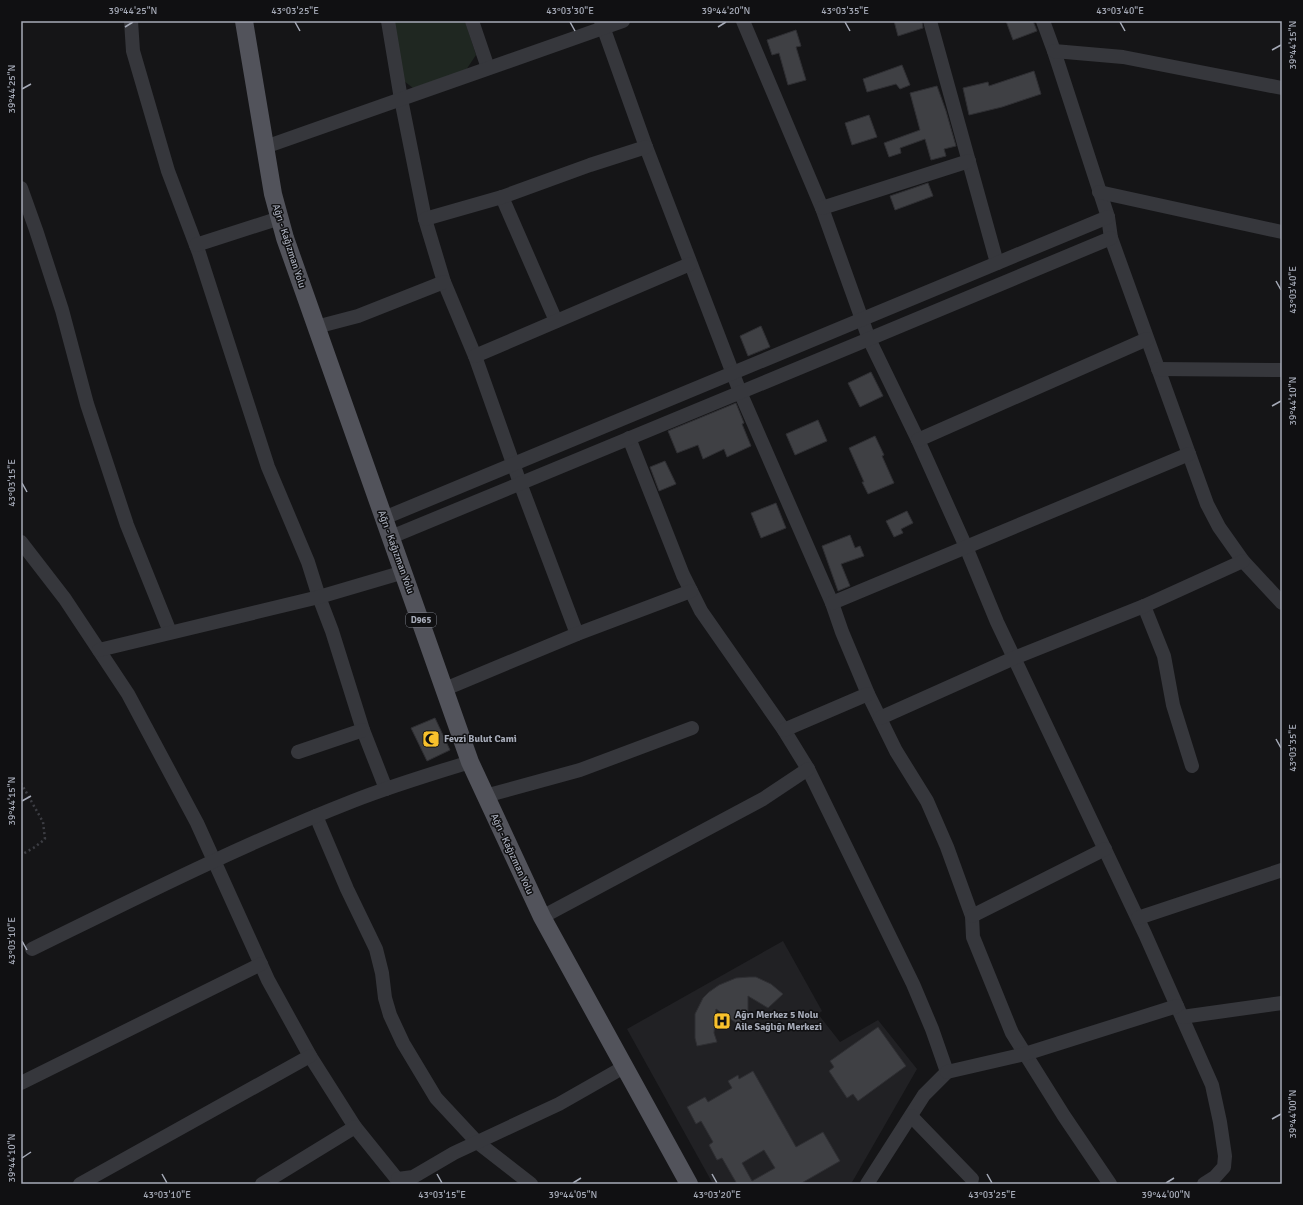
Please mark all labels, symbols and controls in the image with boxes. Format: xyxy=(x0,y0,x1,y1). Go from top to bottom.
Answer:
text: 39°44'25"N xyxy=(109,5,157,17)
text: 43°03'25"E xyxy=(271,5,319,17)
text: 43°03'30"E xyxy=(546,5,594,17)
text: 39°44'20"N xyxy=(702,5,750,17)
text: 43°03'35"E xyxy=(821,5,869,17)
text: 43°03'40"E xyxy=(1096,5,1144,17)
text: 39°44'15"N xyxy=(1287,21,1299,69)
text: 39°44'25"N xyxy=(6,65,18,113)
street label: Ağrı - Kağızman Yolu xyxy=(270,202,308,290)
text: 43°03'40"E xyxy=(1287,266,1299,314)
text: 39°44'10"N xyxy=(1287,377,1299,425)
text: 43°03'15"E xyxy=(6,459,18,507)
street label: Ağrı - Kağızman Yolu xyxy=(375,509,417,595)
road number: D965 xyxy=(406,613,436,627)
text: 43°03'35"E xyxy=(1287,724,1299,772)
mosque icon: Fevzi Bulut Cami xyxy=(421,729,441,749)
place label: Fevzi Bulut Cami xyxy=(444,733,517,745)
text: 39°44'15"N xyxy=(6,777,18,825)
street label: Ağrı - Kağızman Yolu xyxy=(488,812,536,896)
text: 43°03'10"E xyxy=(6,917,18,965)
place label: Ağrı Merkez 5 Nolu Aile Sağlığı Merkezi xyxy=(735,1009,822,1033)
hospital icon: Ağrı Merkez 5 Nolu Aile Sağlığı Merkezi xyxy=(712,1011,732,1031)
text: 39°44'00"N xyxy=(1287,1090,1299,1138)
text: 39°44'10"N xyxy=(6,1134,18,1182)
text: 43°03'10"E xyxy=(143,1189,191,1201)
text: 43°03'15"E xyxy=(418,1189,466,1201)
text: 39°44'05"N xyxy=(549,1189,597,1201)
text: 43°03'20"E xyxy=(693,1189,741,1201)
text: 43°03'25"E xyxy=(968,1189,1016,1201)
text: 39°44'00"N xyxy=(1142,1189,1190,1201)

